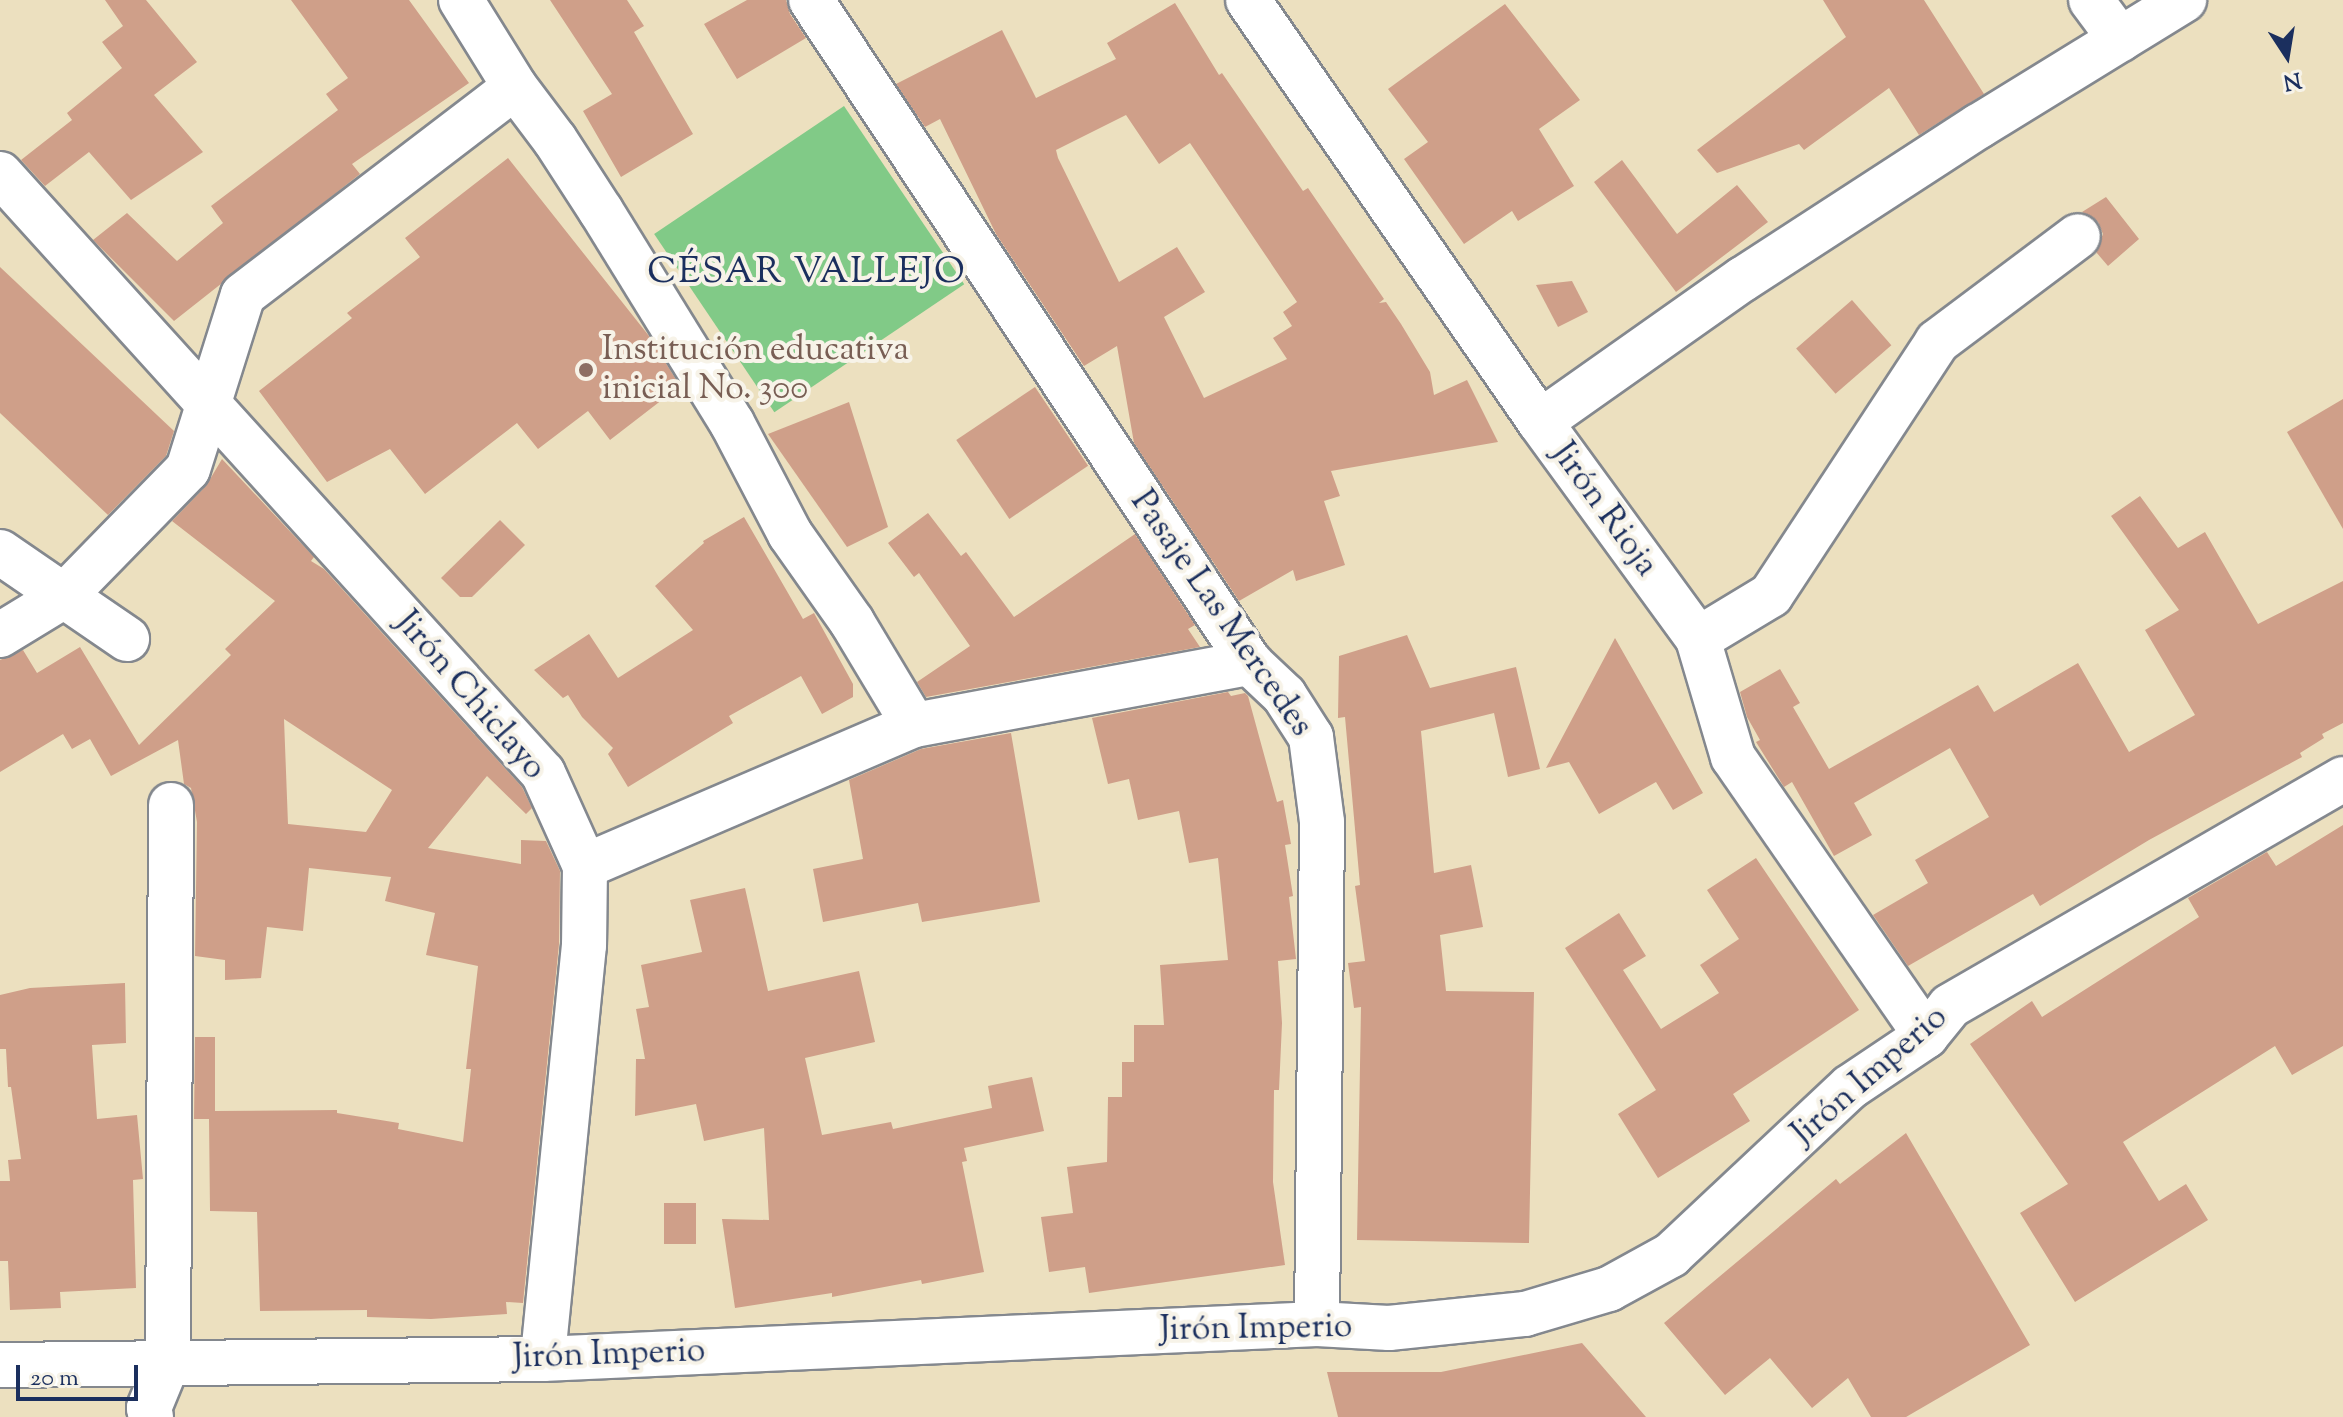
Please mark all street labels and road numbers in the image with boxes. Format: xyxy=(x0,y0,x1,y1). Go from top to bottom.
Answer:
street label: Jirón Rioja xyxy=(1542,435,1666,585)
street label: Pasaje Las Mercedes xyxy=(1121,483,1321,745)
street label: Jirón Chiclayo xyxy=(386,603,554,789)
street label: Jirón Imperio xyxy=(1784,997,1956,1155)
street label: Jirón Imperio xyxy=(1159,1307,1353,1351)
street label: Jirón Imperio xyxy=(512,1331,706,1379)

